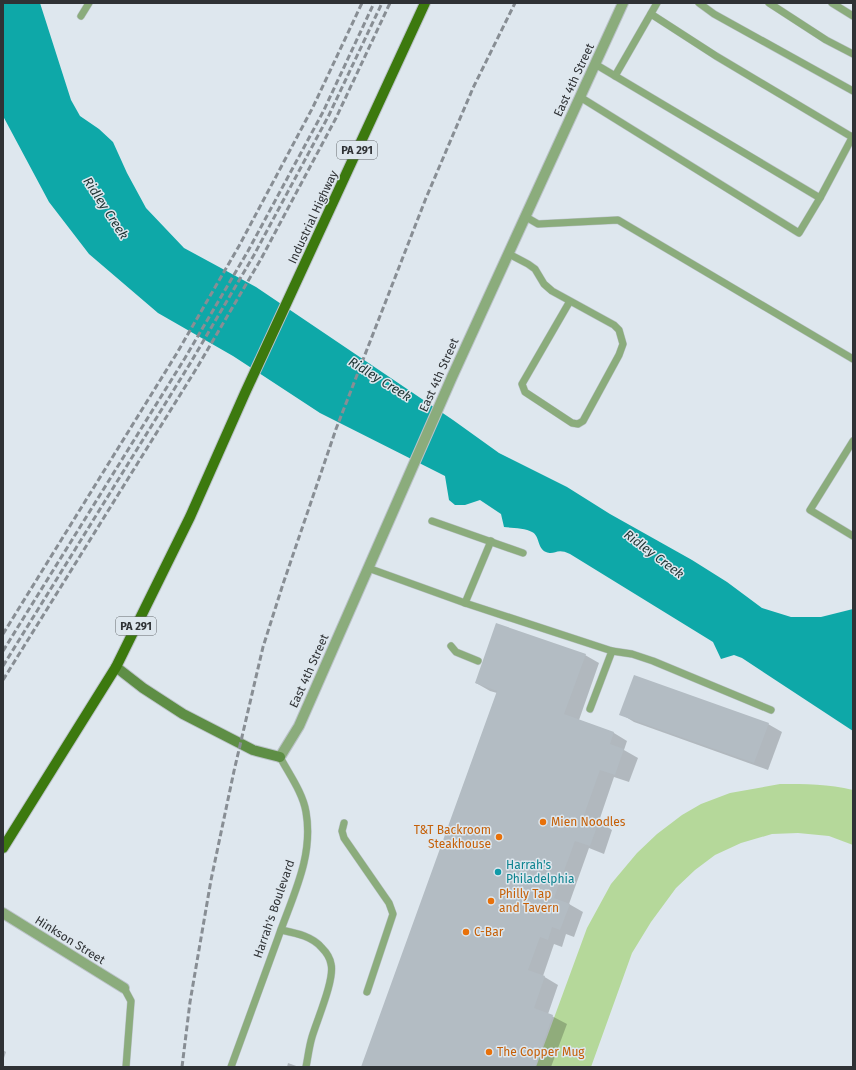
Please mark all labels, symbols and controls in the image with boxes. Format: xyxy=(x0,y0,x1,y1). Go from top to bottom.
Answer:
street label: East 4th Street xyxy=(551,41,597,119)
road number: PA 291 xyxy=(337,141,377,159)
street label: Industrial Highway xyxy=(285,168,341,266)
water label: Ridley Creek xyxy=(80,174,132,242)
street label: East 4th Street xyxy=(416,335,462,414)
water label: Ridley Creek xyxy=(346,354,414,404)
water label: Ridley Creek xyxy=(621,527,687,581)
road number: PA 291 xyxy=(116,617,156,635)
street label: East 4th Street xyxy=(286,631,332,710)
place label: Mien Noodles xyxy=(551,815,626,829)
marker: Mien Noodles xyxy=(538,817,548,827)
place label: T&T Backroom Steakhouse xyxy=(414,823,491,851)
marker: T&T Backroom Steakhouse xyxy=(494,832,504,842)
street label: Harrah's Boulevard xyxy=(251,858,297,960)
place label: Harrah's Philadelphia xyxy=(506,858,574,886)
marker: Harrah's Philadelphia xyxy=(493,867,503,877)
place label: Philly Tap and Tavern xyxy=(499,887,559,915)
marker: Philly Tap and Tavern xyxy=(486,896,496,906)
street label: Hinkson Street xyxy=(32,913,108,967)
place label: C-Bar xyxy=(474,925,504,939)
marker: C-Bar xyxy=(461,927,471,937)
place label: The Copper Mug xyxy=(497,1045,585,1059)
marker: The Copper Mug xyxy=(484,1047,494,1057)

